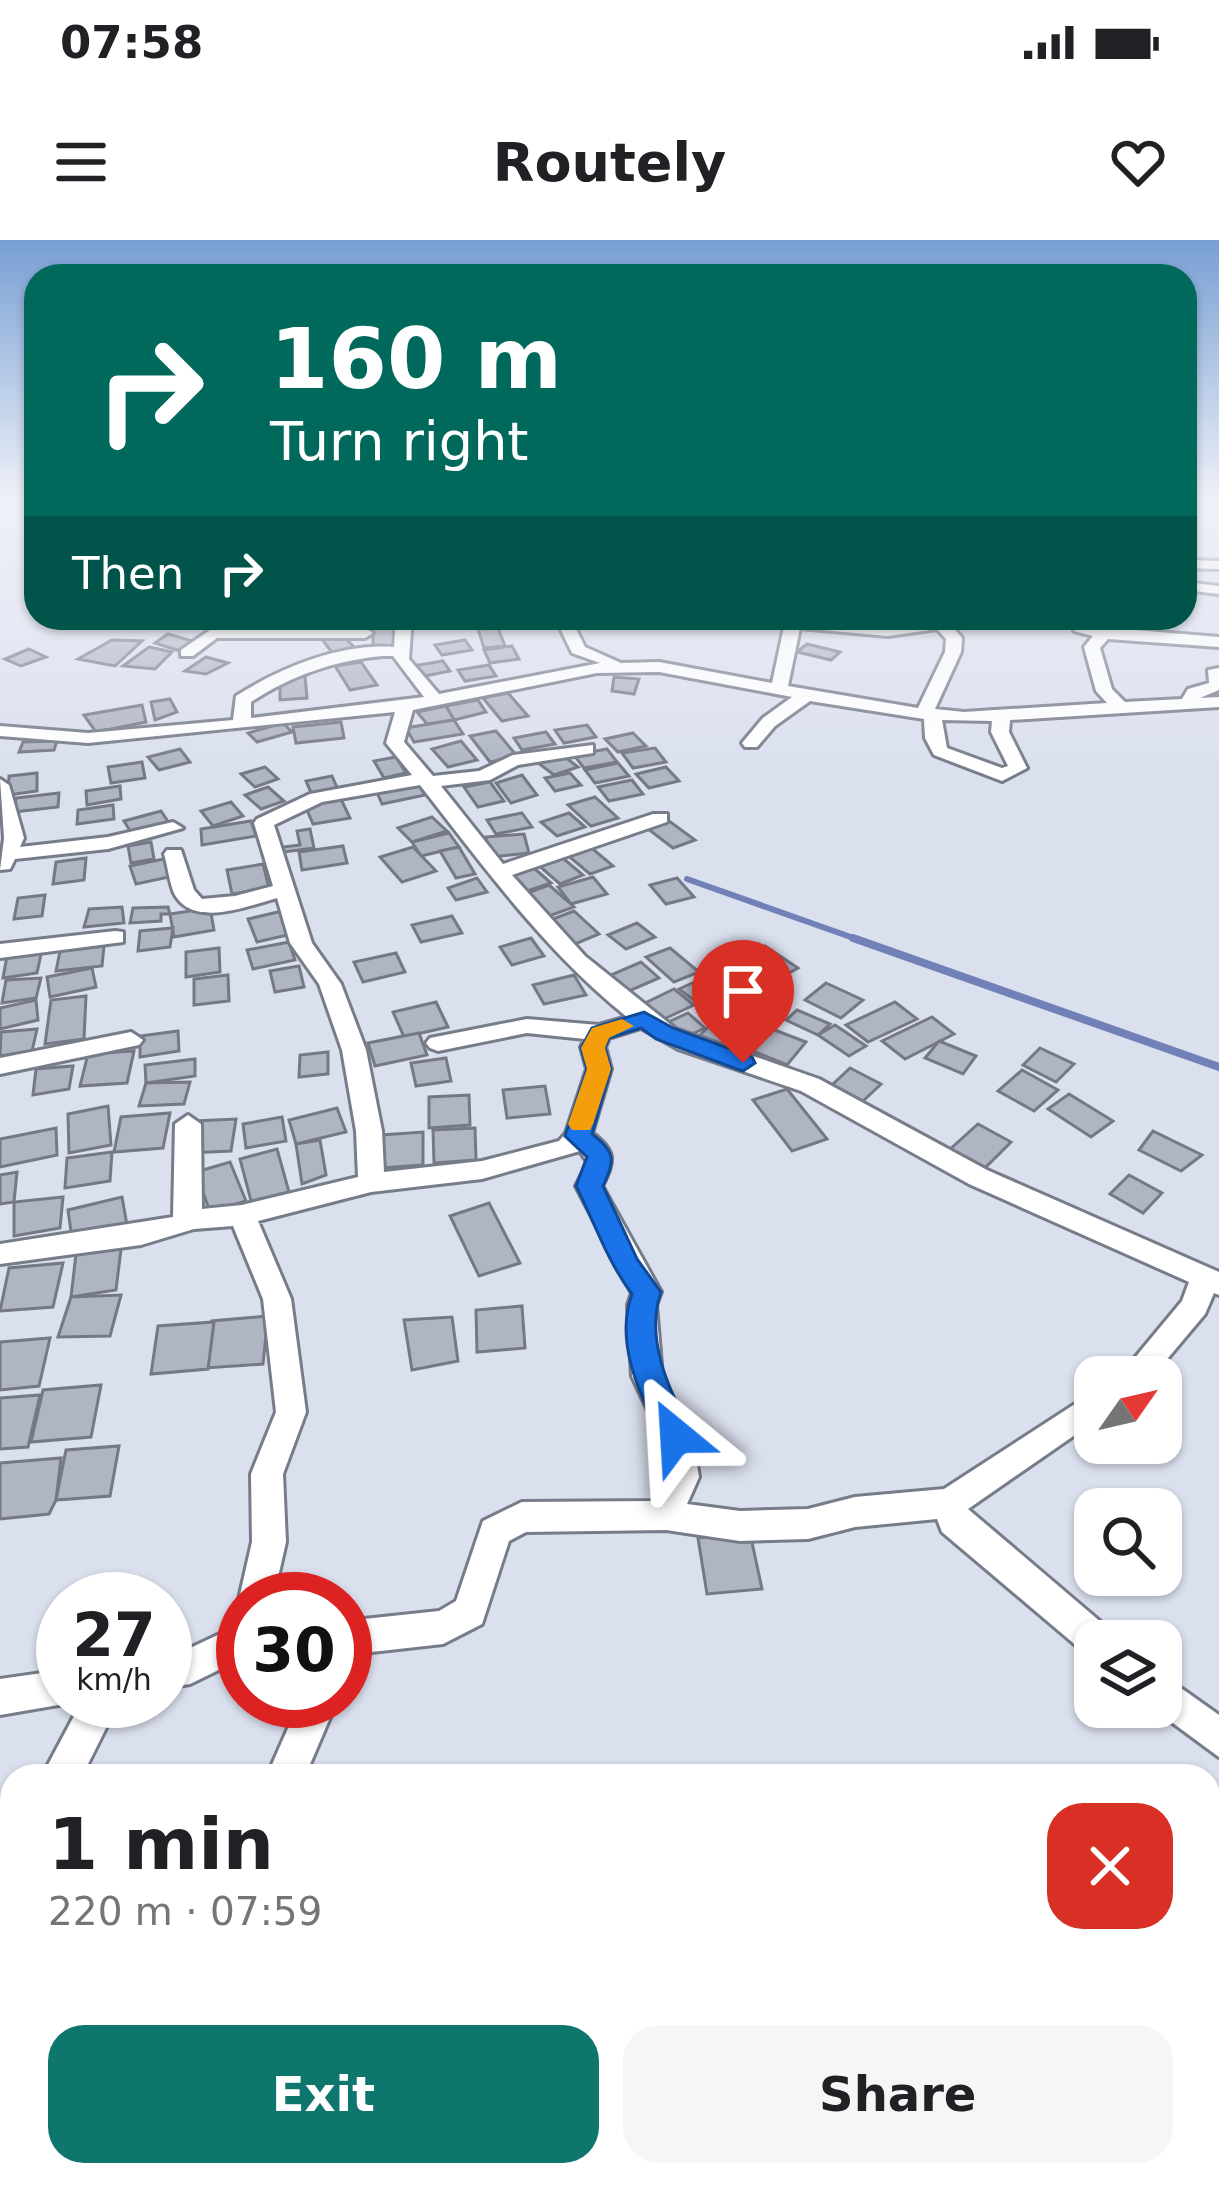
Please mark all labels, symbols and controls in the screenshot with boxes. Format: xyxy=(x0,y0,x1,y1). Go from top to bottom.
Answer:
text: 07:58 xyxy=(60,16,203,69)
icon: menu xyxy=(48,129,114,195)
icon: heart xyxy=(1105,129,1171,195)
text: Routely xyxy=(493,131,726,194)
text: 160 m xyxy=(270,310,562,408)
icon: right xyxy=(72,312,228,468)
text: Turn right xyxy=(270,410,529,473)
icon: right xyxy=(208,540,274,606)
text: Then xyxy=(72,547,184,600)
pin xyxy=(692,940,794,1063)
icon: arrive xyxy=(710,958,776,1024)
north arrow xyxy=(1074,1356,1182,1464)
map controls xyxy=(1074,1356,1182,1728)
position arrow xyxy=(613,1373,739,1499)
button: search xyxy=(1074,1488,1182,1596)
speed limit sign: 30 xyxy=(216,1572,372,1728)
text: 27 xyxy=(72,1600,156,1670)
button: layers xyxy=(1074,1620,1182,1728)
text: km/h xyxy=(76,1662,152,1697)
text: 1 min xyxy=(48,1802,274,1886)
button: close xyxy=(1047,1803,1173,1929)
text: 220 m · 07:59 xyxy=(48,1889,322,1934)
button: Exit xyxy=(48,2025,599,2163)
button: Share xyxy=(623,2025,1173,2163)

